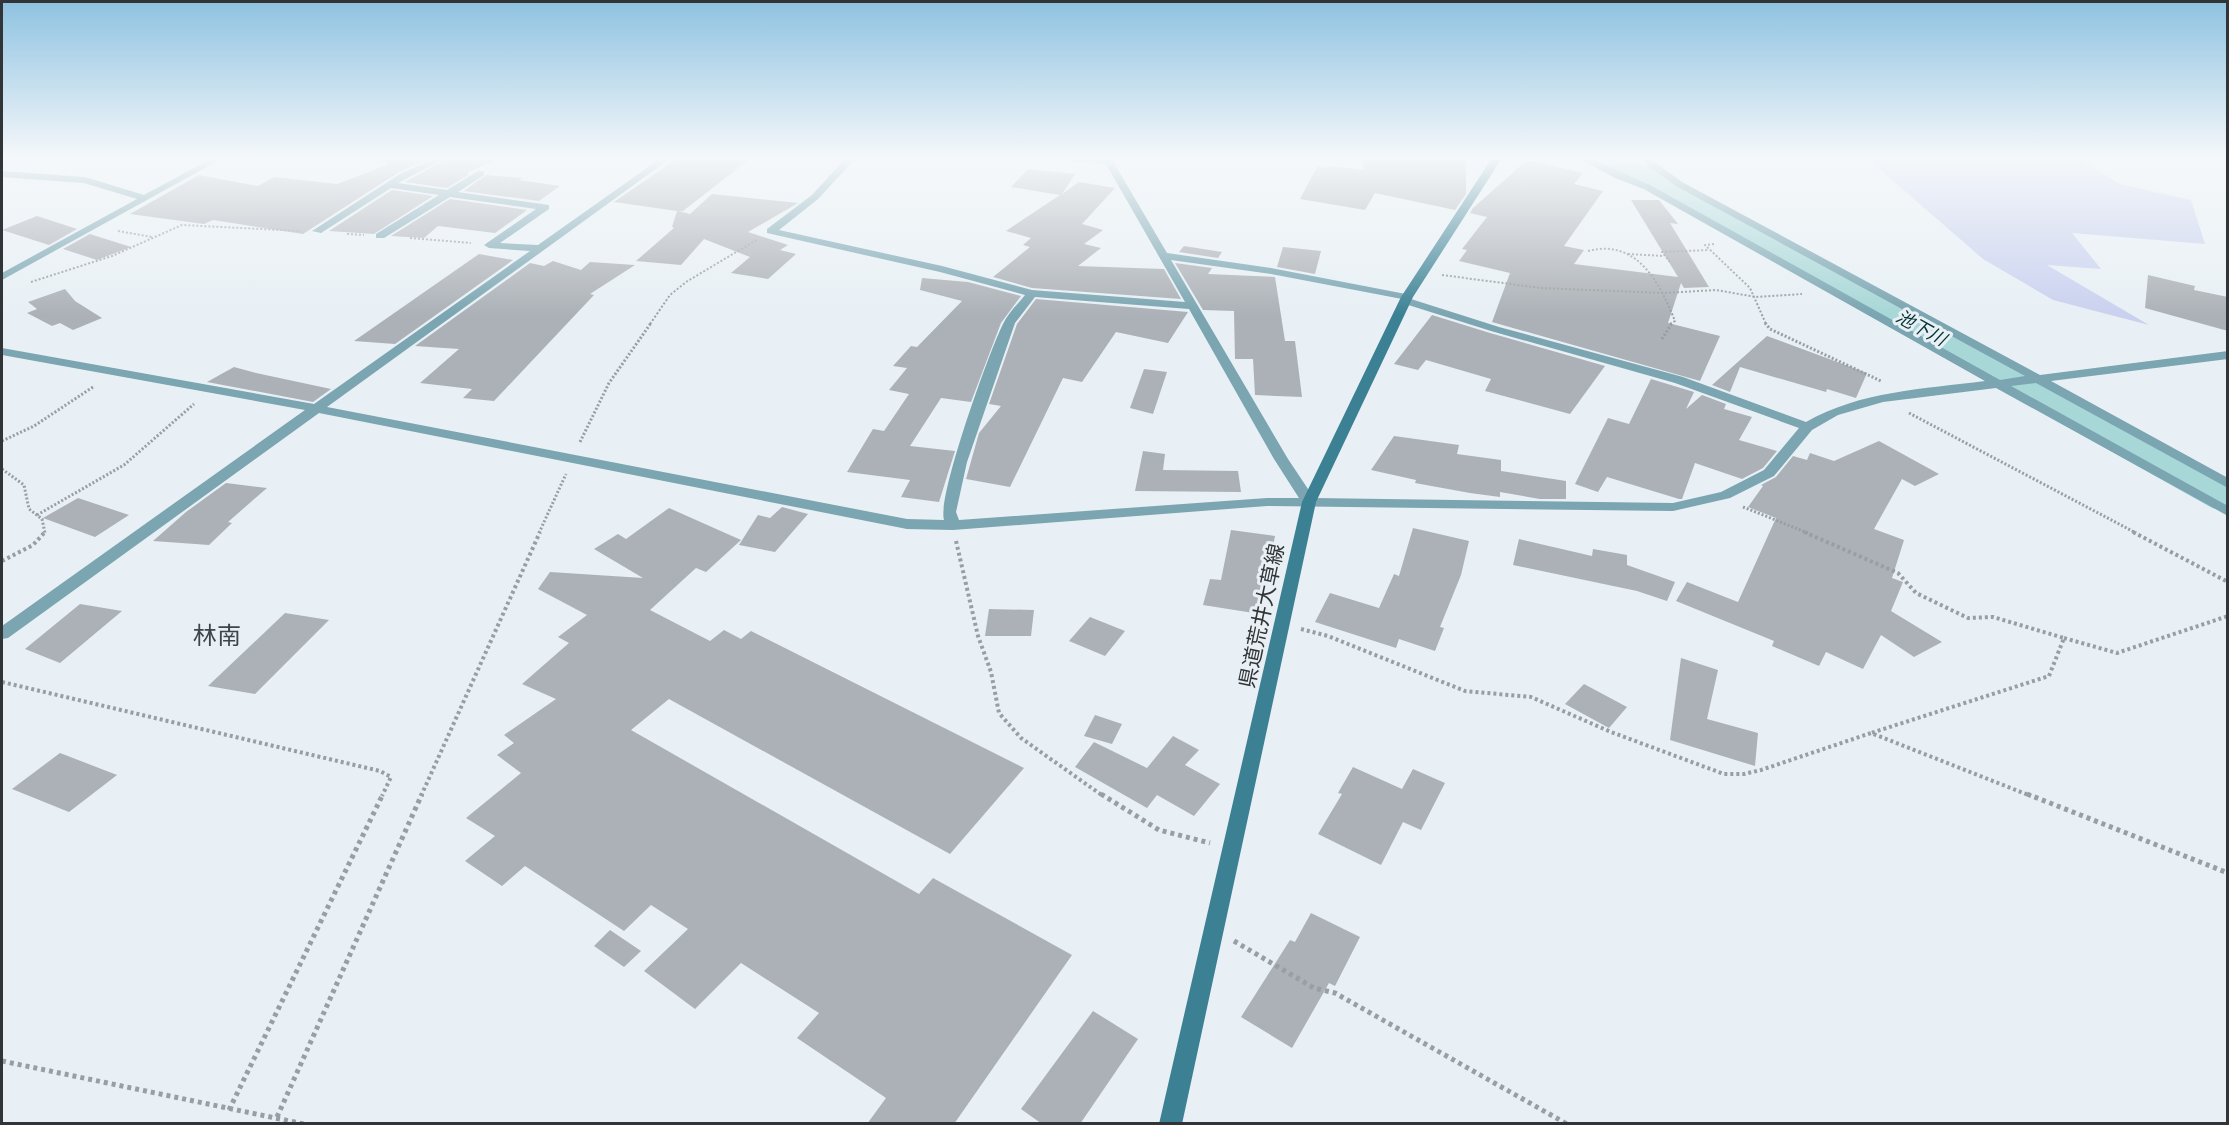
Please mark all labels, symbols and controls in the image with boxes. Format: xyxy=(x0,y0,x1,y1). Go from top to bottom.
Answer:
water label: 池下川 xyxy=(1892,304,1952,352)
street label: 県道荒井大草線 xyxy=(1233,541,1290,691)
district label: 林南 xyxy=(193,620,241,651)

